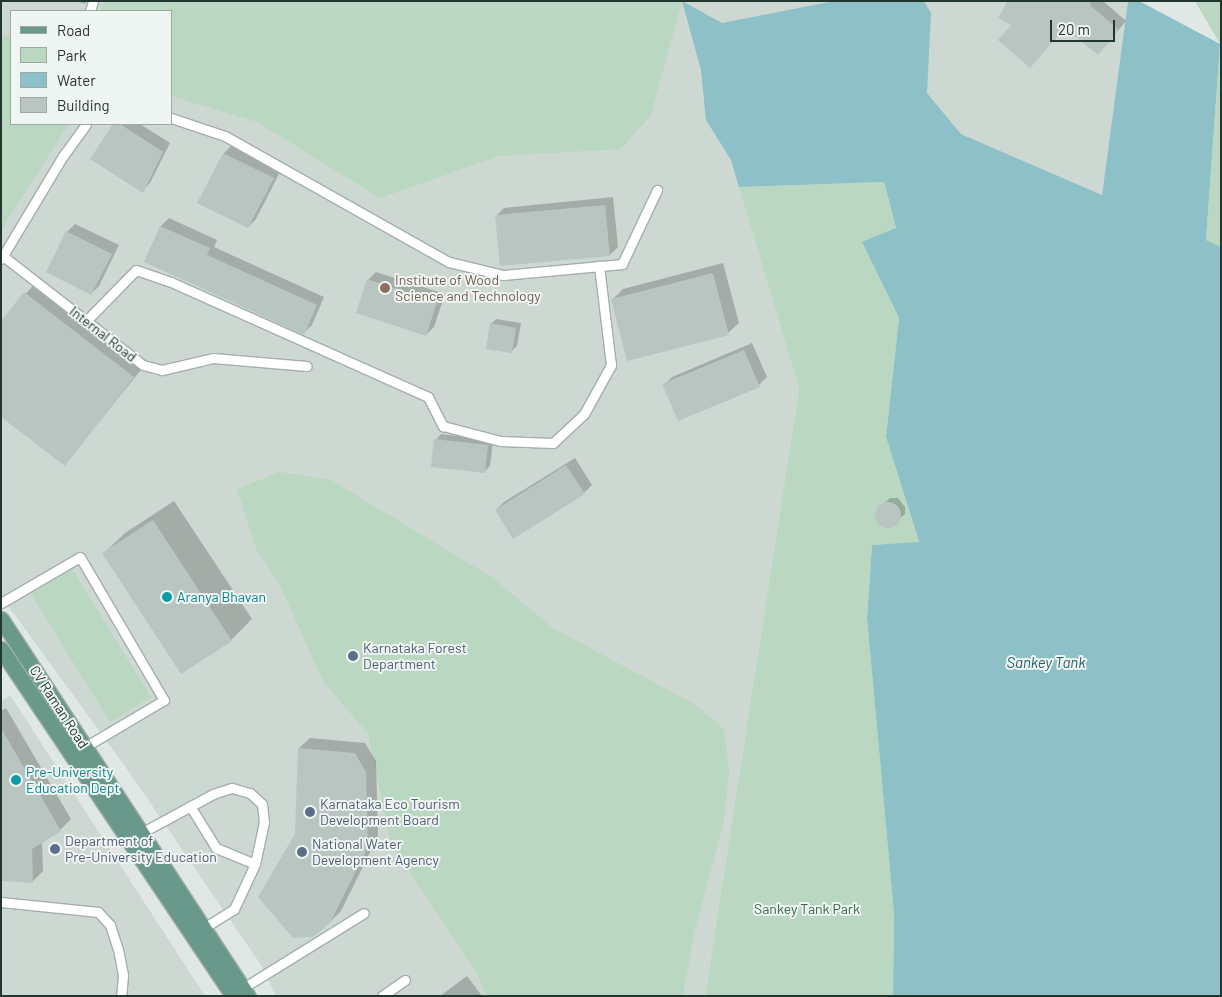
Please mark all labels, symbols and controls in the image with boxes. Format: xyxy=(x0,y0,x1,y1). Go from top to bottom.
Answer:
legend xyxy=(10,10,172,125)
scale bar xyxy=(1052,10,1117,42)
text: 20 m xyxy=(1058,20,1090,38)
text: Road xyxy=(57,21,90,39)
text: Park xyxy=(57,46,86,64)
text: Water xyxy=(57,71,96,89)
text: Building xyxy=(57,96,110,114)
place label: Institute of Wood Science and Technology xyxy=(395,272,541,304)
marker: Institute of Wood Science and Technology xyxy=(379,282,391,294)
street label: Internal Road xyxy=(66,303,140,365)
place label: Aranya Bhavan xyxy=(177,589,266,605)
marker: Aranya Bhavan xyxy=(161,591,173,603)
place label: Karnataka Forest Department xyxy=(363,640,467,672)
marker: Karnataka Forest Department xyxy=(347,650,359,662)
water label: Sankey Tank xyxy=(1007,654,1085,672)
street label: CV Raman Road xyxy=(26,663,92,751)
place label: Pre-University Education Dept xyxy=(26,764,120,796)
marker: Pre-University Education Dept xyxy=(10,774,22,786)
place label: Karnataka Eco Tourism Development Board xyxy=(320,796,460,829)
marker: Karnataka Eco Tourism Development Board xyxy=(304,806,316,818)
place label: Department of Pre-University Education xyxy=(65,833,217,866)
place label: National Water Development Agency xyxy=(312,836,439,869)
marker: Department of Pre-University Education xyxy=(49,843,61,855)
marker: National Water Development Agency xyxy=(296,846,308,858)
park label: Sankey Tank Park xyxy=(754,901,860,917)

